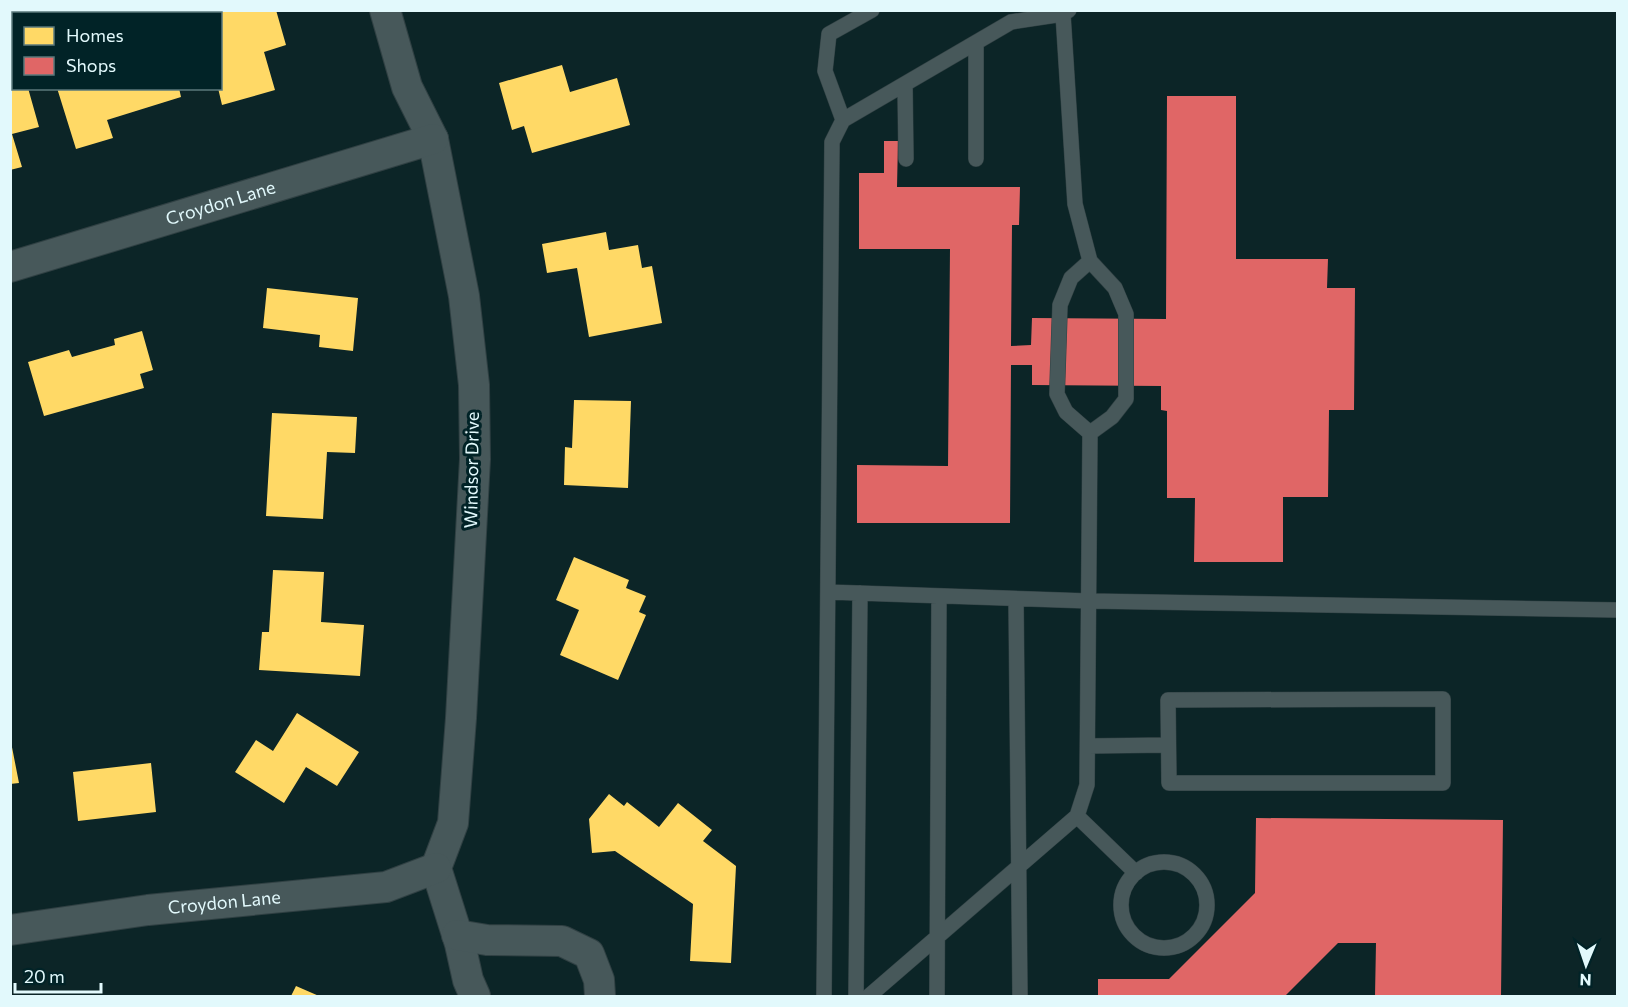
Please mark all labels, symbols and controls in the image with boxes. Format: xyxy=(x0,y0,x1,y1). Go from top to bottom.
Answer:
legend xyxy=(12,12,222,90)
text: Homes xyxy=(66,24,124,46)
text: Shops xyxy=(66,54,116,76)
street label: Croydon Lane xyxy=(163,175,278,229)
street label: Windsor Drive xyxy=(459,411,483,529)
street label: Croydon Lane xyxy=(167,885,282,918)
north arrow xyxy=(1556,935,1616,995)
scale bar xyxy=(15,956,100,994)
text: 20 m xyxy=(24,965,65,987)
text: N xyxy=(1579,971,1592,990)

